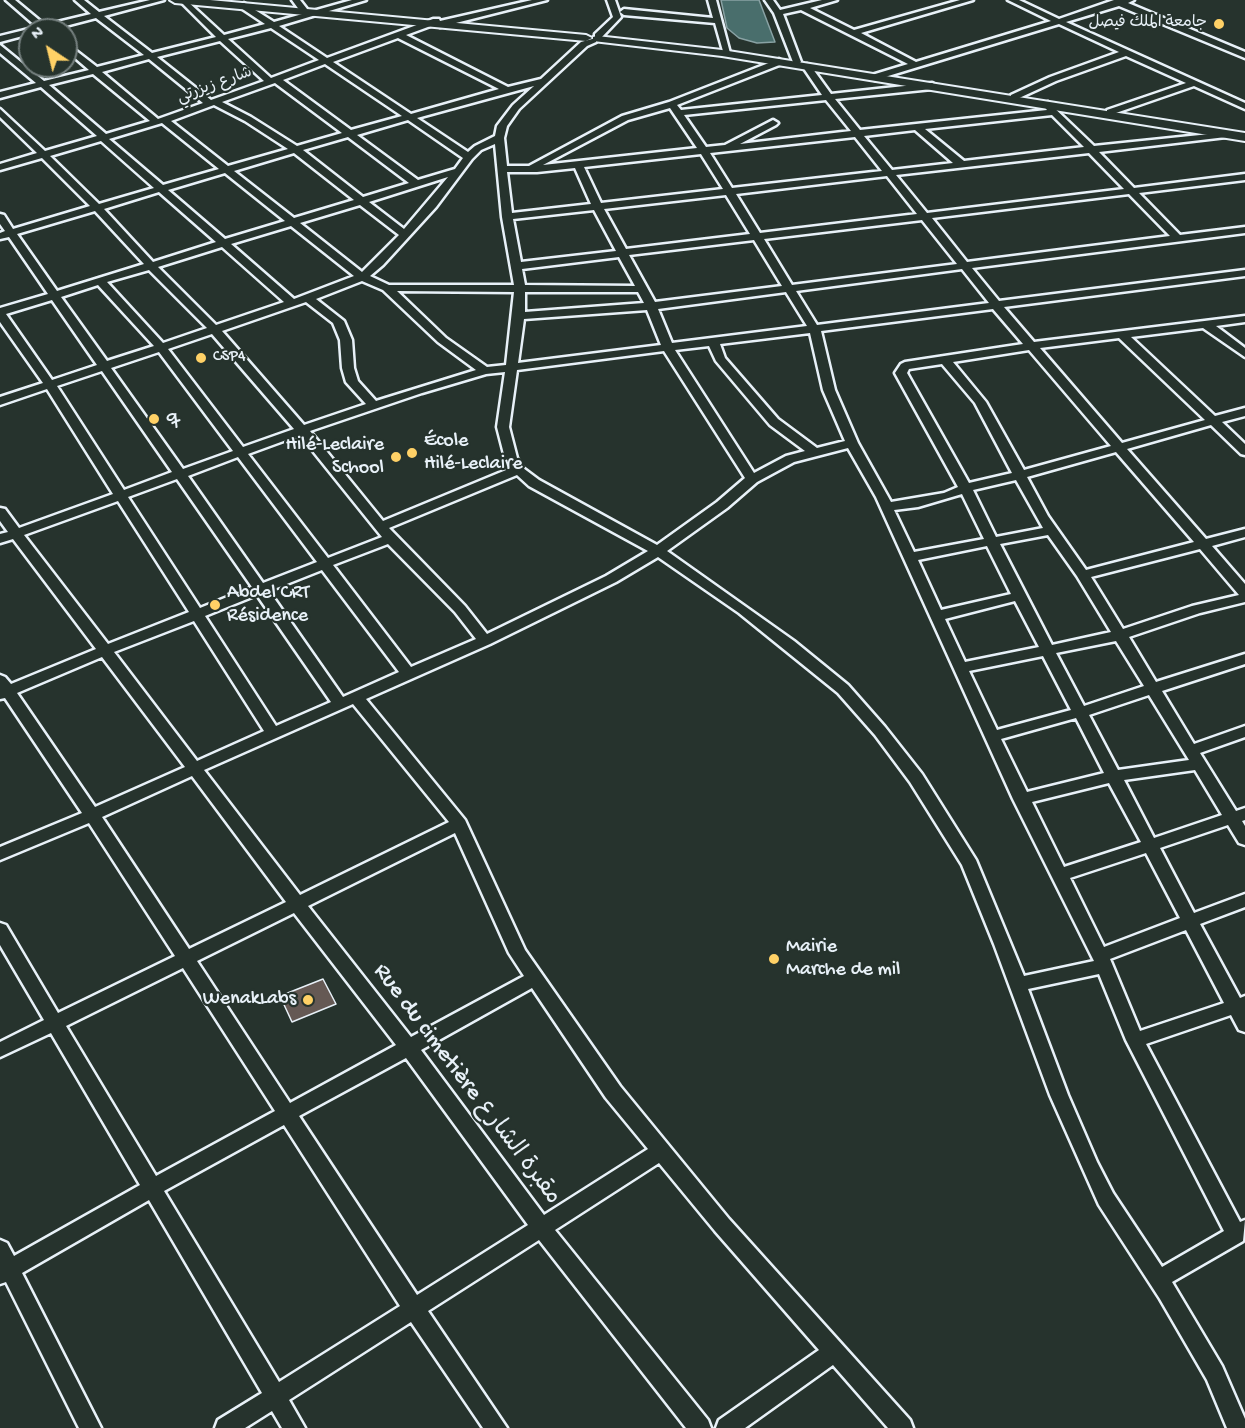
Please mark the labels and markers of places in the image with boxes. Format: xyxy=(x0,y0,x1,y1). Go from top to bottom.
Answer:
place label: جامعة الملك فيصل xyxy=(1089,14,1207,34)
marker: جامعة الملك فيصل xyxy=(1212,17,1226,31)
place label: CSP4 xyxy=(213,348,245,368)
marker: CSP4 xyxy=(194,351,208,365)
place label: q xyxy=(166,407,178,431)
marker: q xyxy=(147,412,161,426)
place label: École Hilé-Leclaire xyxy=(424,430,522,477)
place label: Hilé-Leclaire School xyxy=(286,434,384,481)
marker: École Hilé-Leclaire xyxy=(405,446,419,460)
marker: Hilé-Leclaire School xyxy=(389,450,403,464)
place label: Abdel CRT Résidence xyxy=(227,582,310,629)
marker: Abdel CRT Résidence xyxy=(208,598,222,612)
place label: Mairie Marche de mil xyxy=(786,936,900,983)
marker: Mairie Marche de mil xyxy=(767,952,781,966)
place label: WenakLabs xyxy=(203,988,296,1012)
marker: WenakLabs xyxy=(301,993,315,1007)

